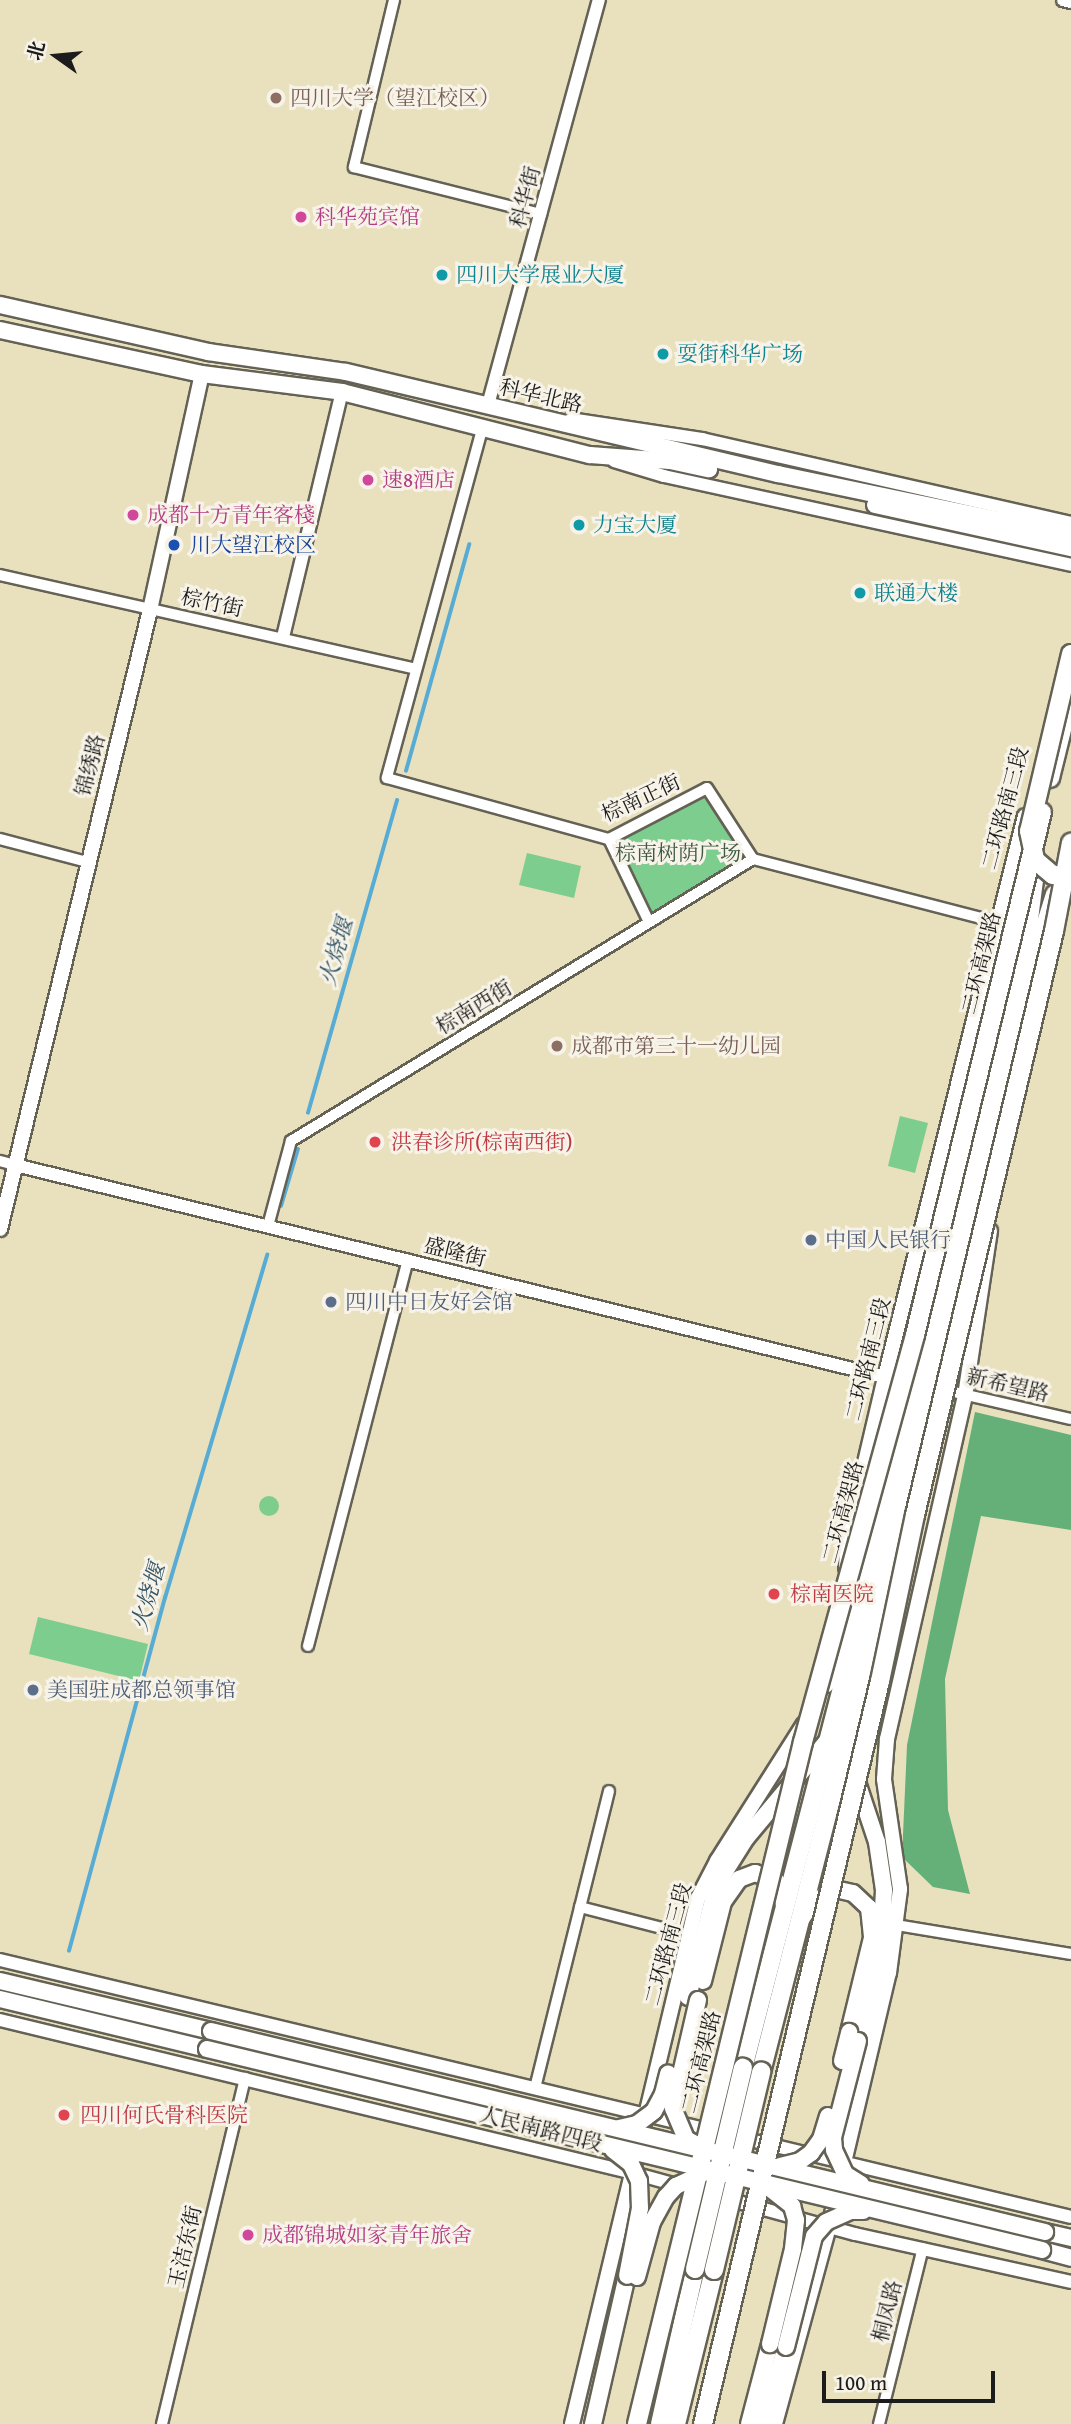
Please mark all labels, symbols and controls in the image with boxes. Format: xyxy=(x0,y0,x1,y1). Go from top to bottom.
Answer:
north arrow xyxy=(21,21,91,91)
text: 北 xyxy=(20,38,52,63)
place label: 四川大学（望江校区） xyxy=(290,85,500,111)
marker: 四川大学（望江校区） xyxy=(268,90,284,106)
street label: 科华街 xyxy=(505,163,545,231)
place label: 科华苑宾馆 xyxy=(315,204,420,230)
marker: 科华苑宾馆 xyxy=(293,209,309,225)
place label: 四川大学展业大厦 xyxy=(456,262,624,288)
marker: 四川大学展业大厦 xyxy=(434,267,450,283)
place label: 耍街科华广场 xyxy=(677,341,803,367)
marker: 耍街科华广场 xyxy=(655,346,671,362)
street label: 科华北路 xyxy=(497,374,585,418)
place label: 速8酒店 xyxy=(382,467,455,493)
marker: 速8酒店 xyxy=(360,472,376,488)
place label: 成都十方青年客棧 xyxy=(147,502,315,528)
marker: 成都十方青年客棧 xyxy=(125,507,141,523)
place label: 力宝大厦 xyxy=(593,512,677,538)
marker: 力宝大厦 xyxy=(571,517,587,533)
place label: 川大望江校区 xyxy=(190,532,316,558)
marker: 川大望江校区 xyxy=(164,535,184,555)
place label: 联通大楼 xyxy=(874,580,958,606)
street label: 棕竹街 xyxy=(179,584,245,622)
marker: 联通大楼 xyxy=(852,585,868,601)
street label: 锦绣路 xyxy=(70,731,110,799)
street label: 二环路南三段 xyxy=(977,744,1033,872)
street label: 棕南正街 xyxy=(598,769,684,827)
park label: 棕南树荫广场 xyxy=(615,840,741,866)
street label: 二环高架路 xyxy=(956,909,1006,1017)
water label: 火烧堰 xyxy=(313,915,359,989)
street label: 棕南西街 xyxy=(432,975,516,1039)
place label: 成都市第三十一幼儿园 xyxy=(571,1033,781,1059)
marker: 成都市第三十一幼儿园 xyxy=(549,1038,565,1054)
place label: 洪春诊所(棕南西街) xyxy=(391,1129,573,1155)
marker: 洪春诊所(棕南西街) xyxy=(365,1132,385,1152)
place label: 中国人民银行 xyxy=(825,1227,951,1253)
street label: 盛隆街 xyxy=(421,1232,489,1272)
marker: 中国人民银行 xyxy=(803,1232,819,1248)
place label: 四川中日友好会馆 xyxy=(345,1289,513,1315)
marker: 四川中日友好会馆 xyxy=(323,1294,339,1310)
street label: 二环路南三段 xyxy=(841,1295,895,1423)
street label: 新希望路 xyxy=(964,1363,1052,1407)
street label: 二环高架路 xyxy=(817,1458,869,1566)
water label: 火烧堰 xyxy=(125,1560,171,1634)
place label: 棕南医院 xyxy=(790,1581,874,1607)
marker: 棕南医院 xyxy=(764,1584,784,1604)
place label: 美国驻成都总领事馆 xyxy=(47,1677,236,1703)
marker: 美国驻成都总领事馆 xyxy=(25,1682,41,1698)
street label: 二环路南三段 xyxy=(640,1880,696,2008)
street label: 二环高架路 xyxy=(676,2008,726,2116)
place label: 四川何氏骨科医院 xyxy=(80,2102,248,2128)
street label: 人民南路四段 xyxy=(477,2102,605,2156)
marker: 四川何氏骨科医院 xyxy=(54,2105,74,2125)
street label: 玉洁东街 xyxy=(163,2203,207,2291)
place label: 成都锦城如家青年旅舍 xyxy=(262,2222,472,2248)
marker: 成都锦城如家青年旅舍 xyxy=(240,2227,256,2243)
street label: 桐凤路 xyxy=(867,2277,907,2345)
scale bar xyxy=(826,2358,999,2402)
text: 100 m xyxy=(835,2367,887,2398)

